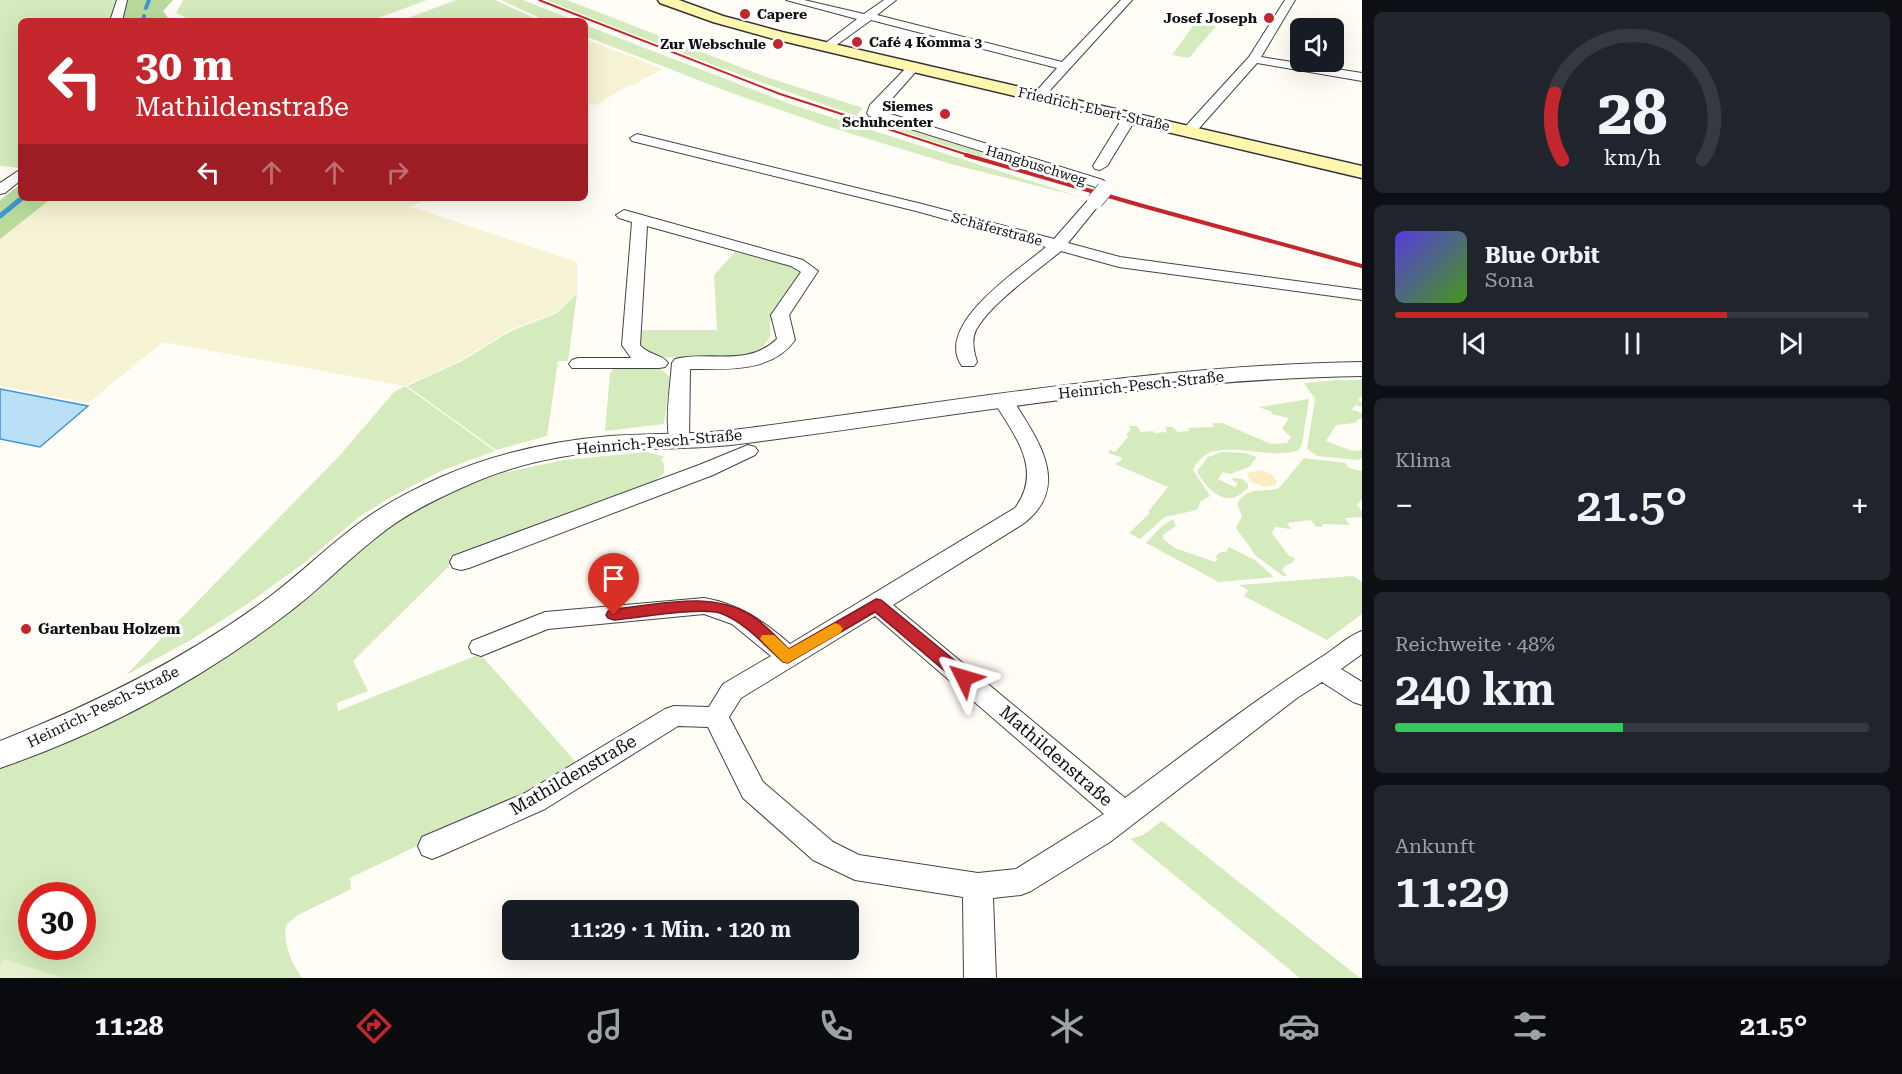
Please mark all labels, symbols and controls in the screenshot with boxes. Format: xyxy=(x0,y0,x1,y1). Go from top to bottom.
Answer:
place label: Capere xyxy=(757,6,807,22)
marker: Capere xyxy=(738,7,752,21)
place label: Josef Joseph xyxy=(1163,10,1258,26)
marker: Josef Joseph xyxy=(1262,11,1276,25)
map controls xyxy=(1290,18,1344,72)
button: sound xyxy=(1290,18,1344,72)
place label: Café 4 Komma 3 xyxy=(869,34,982,50)
marker: Café 4 Komma 3 xyxy=(850,35,864,49)
place label: Zur Webschule xyxy=(660,36,766,52)
marker: Zur Webschule xyxy=(771,37,785,51)
text: 30 m xyxy=(135,41,233,90)
icon: left xyxy=(36,42,114,120)
text: 28 xyxy=(1597,76,1667,149)
street label: Friedrich-Ebert-Straße xyxy=(1017,84,1172,134)
text: Mathildenstraße xyxy=(135,91,349,123)
place label: Siemes Schuhcenter xyxy=(842,98,934,130)
marker: Siemes Schuhcenter xyxy=(938,107,952,121)
street label: Hangbuschweg xyxy=(984,142,1088,188)
text: km/h xyxy=(1603,145,1661,170)
icon: left xyxy=(192,156,225,189)
icon: ahead xyxy=(255,156,288,189)
icon: ahead xyxy=(318,156,351,189)
icon: right xyxy=(381,156,414,189)
street label: Schäferstraße xyxy=(950,209,1045,249)
text: Blue Orbit xyxy=(1485,243,1600,268)
text: Sona xyxy=(1485,268,1534,292)
icon: previous xyxy=(1458,327,1491,360)
icon: pause xyxy=(1616,327,1649,360)
icon: next xyxy=(1774,327,1807,360)
street label: Heinrich-Pesch-Straße xyxy=(1057,367,1225,403)
street label: Heinrich-Pesch-Straße xyxy=(575,426,743,458)
text: Klima xyxy=(1395,448,1451,472)
text: 21.5° xyxy=(1576,479,1688,532)
text: − xyxy=(1395,486,1413,525)
text: + xyxy=(1851,486,1869,525)
pin xyxy=(588,553,639,615)
icon: arrive xyxy=(597,562,630,595)
place label: Gartenbau Holzem xyxy=(38,620,181,638)
marker: Gartenbau Holzem xyxy=(19,622,33,636)
text: Reichweite · 48% xyxy=(1395,632,1555,656)
position arrow xyxy=(932,646,996,710)
street label: Heinrich-Pesch-Straße xyxy=(24,662,182,752)
text: 240 km xyxy=(1395,663,1555,716)
street label: Mathildenstraße xyxy=(996,701,1117,810)
street label: Mathildenstraße xyxy=(506,730,640,819)
text: Ankunft xyxy=(1395,834,1475,858)
text: 11:29 xyxy=(1395,865,1509,918)
speed limit sign: 30 xyxy=(18,882,96,960)
text: 11:29 · 1 Min. · 120 m xyxy=(570,917,791,942)
icon: directions xyxy=(353,1005,395,1047)
icon: music xyxy=(584,1005,626,1047)
icon: phone xyxy=(815,1005,857,1047)
icon: climate xyxy=(1046,1005,1088,1047)
icon: car xyxy=(1278,1005,1320,1047)
icon: filters xyxy=(1509,1005,1551,1047)
text: 11:28 xyxy=(95,1010,164,1042)
text: 21.5° xyxy=(1740,1010,1807,1042)

